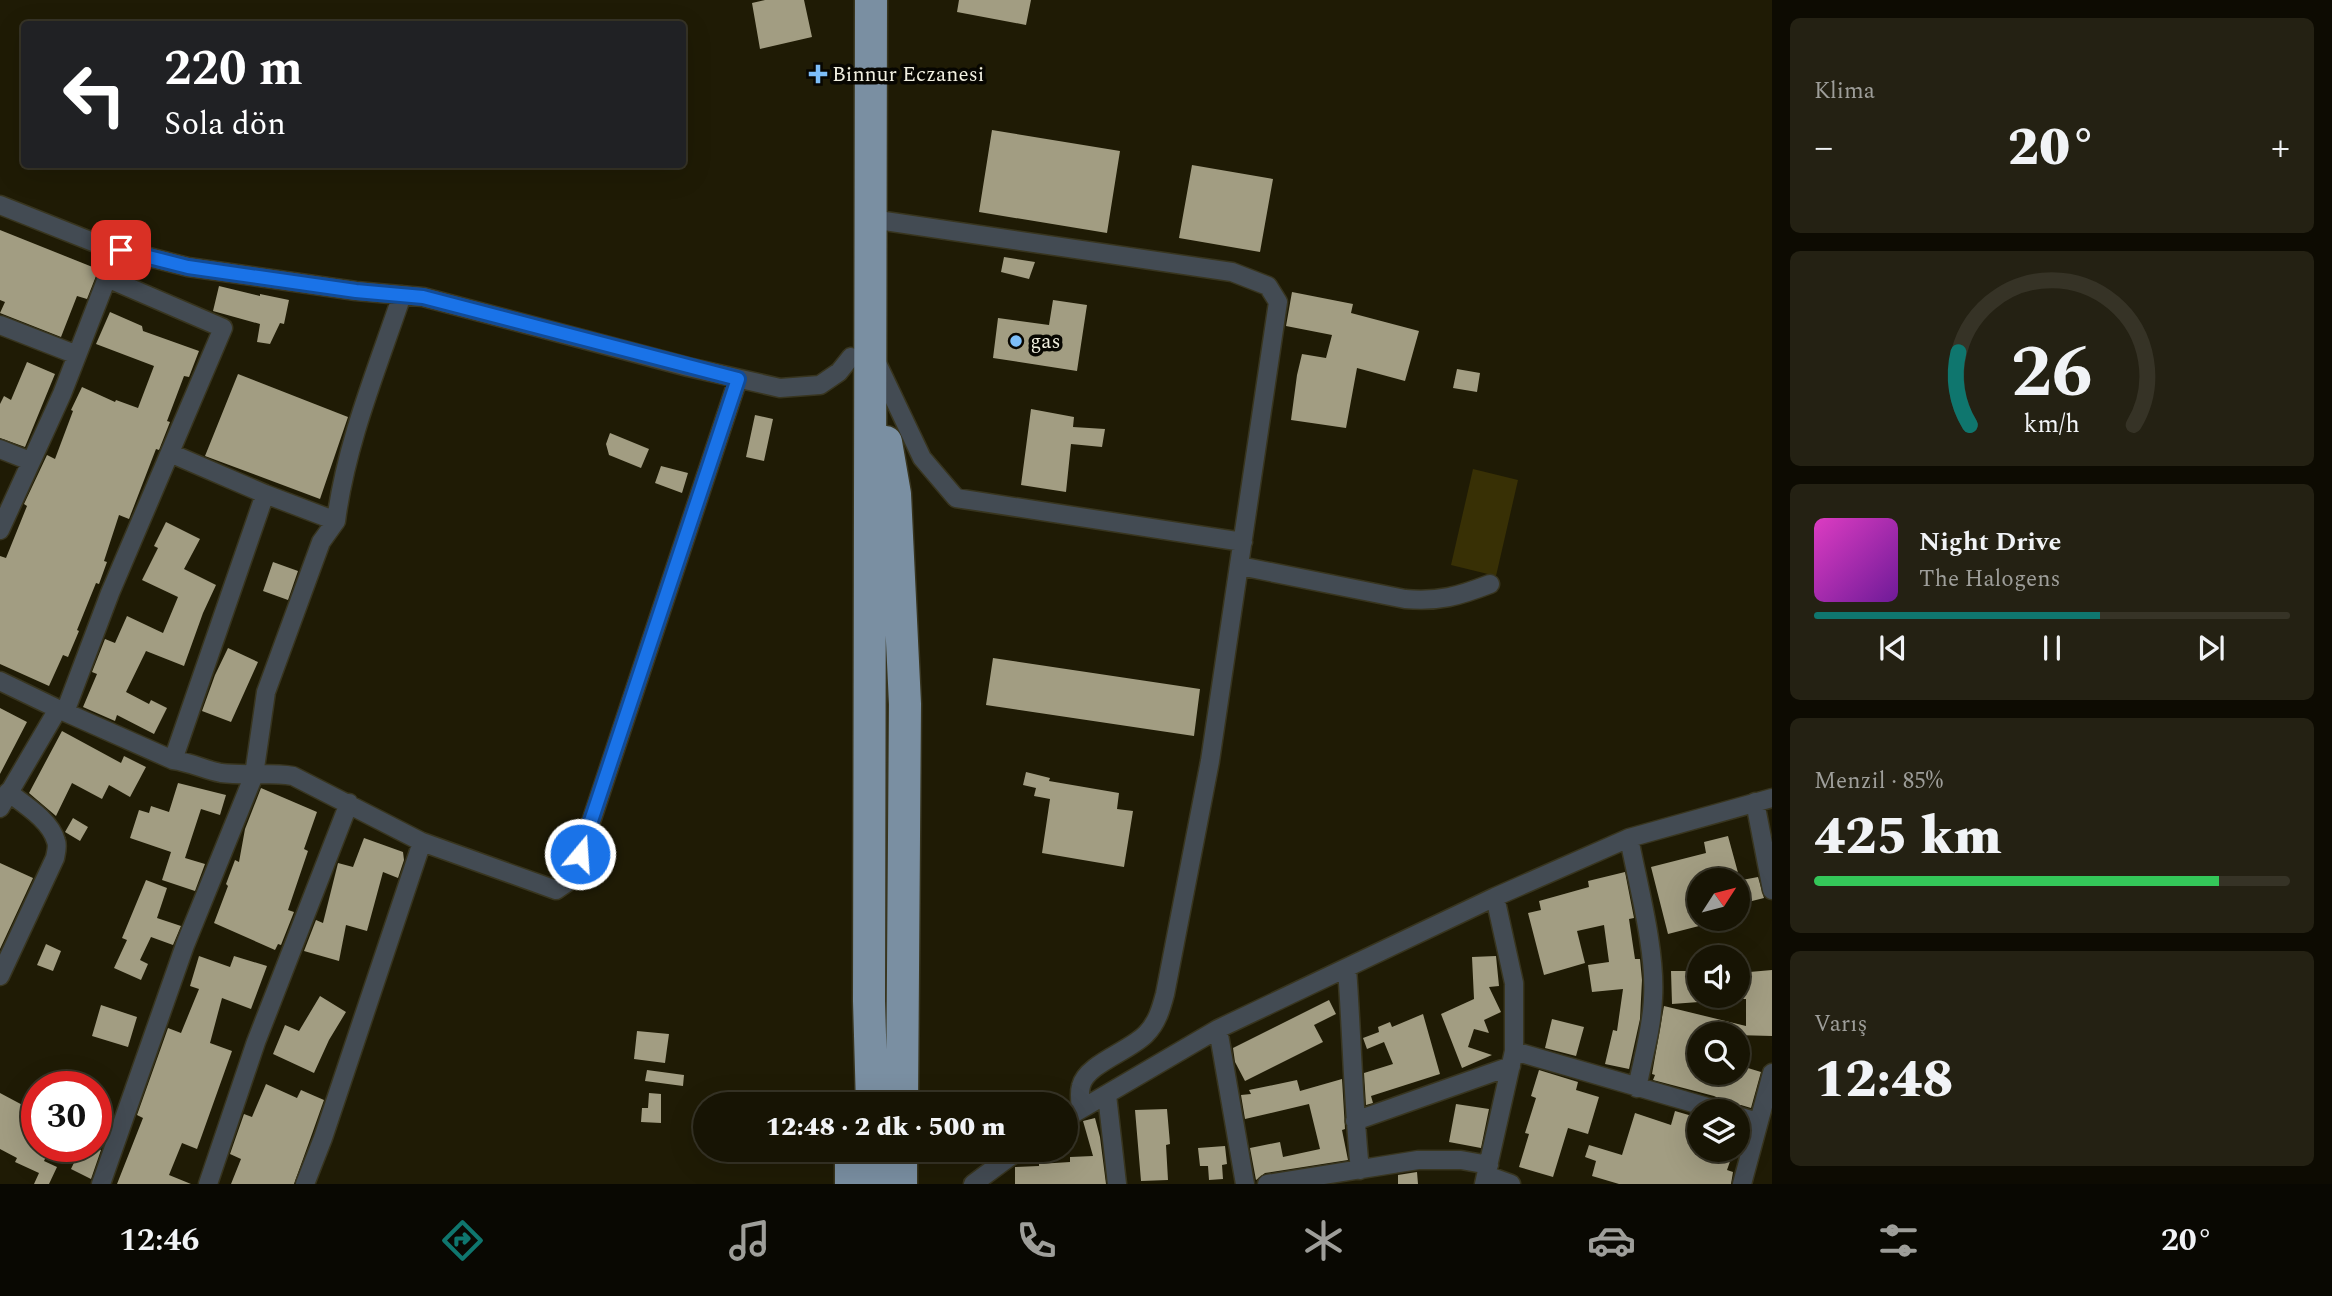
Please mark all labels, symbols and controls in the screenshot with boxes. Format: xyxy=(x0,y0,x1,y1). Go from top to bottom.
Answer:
text: 220 m xyxy=(164,32,303,107)
icon: left xyxy=(49,49,140,140)
place label: Binnur Eczanesi xyxy=(832,59,984,91)
marker: Binnur Eczanesi xyxy=(810,66,826,82)
text: Klima xyxy=(1814,74,1875,109)
text: Sola dön xyxy=(164,100,286,149)
text: 20° xyxy=(2008,109,2096,188)
text: − xyxy=(1814,119,1833,177)
text: + xyxy=(2271,119,2290,177)
pin xyxy=(91,220,151,280)
icon: arrive xyxy=(102,231,140,269)
text: 26 xyxy=(2011,318,2093,429)
place label: gas xyxy=(1030,326,1061,358)
marker: gas xyxy=(1008,333,1024,349)
text: km/h xyxy=(2024,406,2080,444)
text: Night Drive xyxy=(1919,522,2061,562)
text: The Halogens xyxy=(1919,562,2061,597)
icon: previous xyxy=(1874,629,1912,667)
icon: pause xyxy=(2033,629,2071,667)
icon: next xyxy=(2192,629,2230,667)
text: Menzil · 85% xyxy=(1814,764,1943,799)
text: 425 km xyxy=(1814,798,2002,877)
position arrow xyxy=(543,817,617,891)
north arrow xyxy=(1687,868,1750,931)
map controls xyxy=(1687,868,1750,1162)
button: sound xyxy=(1687,945,1750,1008)
text: Varış xyxy=(1814,1007,1867,1042)
button: search xyxy=(1687,1022,1750,1085)
text: 12:48 xyxy=(1814,1041,1953,1120)
speed limit sign: 30 xyxy=(21,1071,112,1162)
button: layers xyxy=(1687,1099,1750,1162)
text: 12:48 · 2 dk · 500 m xyxy=(765,1107,1006,1147)
text: 12:46 xyxy=(119,1216,199,1265)
icon: directions xyxy=(438,1216,487,1265)
icon: music xyxy=(725,1216,774,1265)
icon: phone xyxy=(1012,1216,1061,1265)
icon: climate xyxy=(1299,1216,1348,1265)
icon: car xyxy=(1587,1216,1636,1265)
icon: filters xyxy=(1874,1216,1923,1265)
text: 20° xyxy=(2161,1216,2213,1265)

